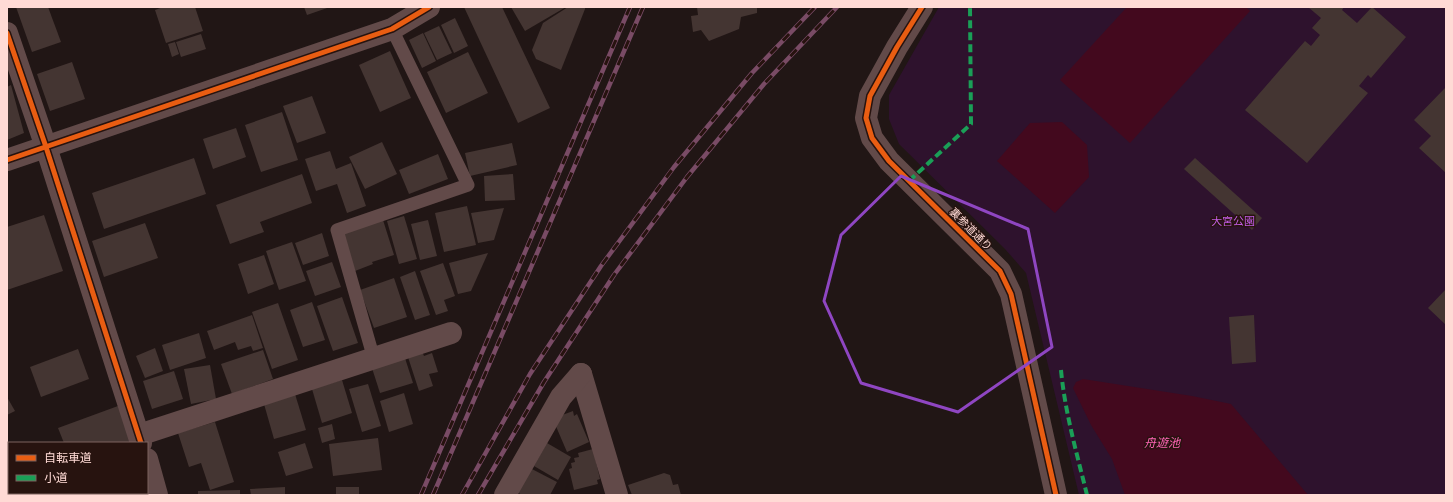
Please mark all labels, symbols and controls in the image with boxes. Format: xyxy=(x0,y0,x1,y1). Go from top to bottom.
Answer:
street label: 裏参道通り xyxy=(947,205,995,253)
park label: 大宮公園 xyxy=(1211,215,1255,228)
water label: 舟遊池 xyxy=(1144,436,1181,450)
legend xyxy=(8,442,148,494)
text: 自転車道 xyxy=(44,451,92,465)
text: 小道 xyxy=(44,471,68,485)

